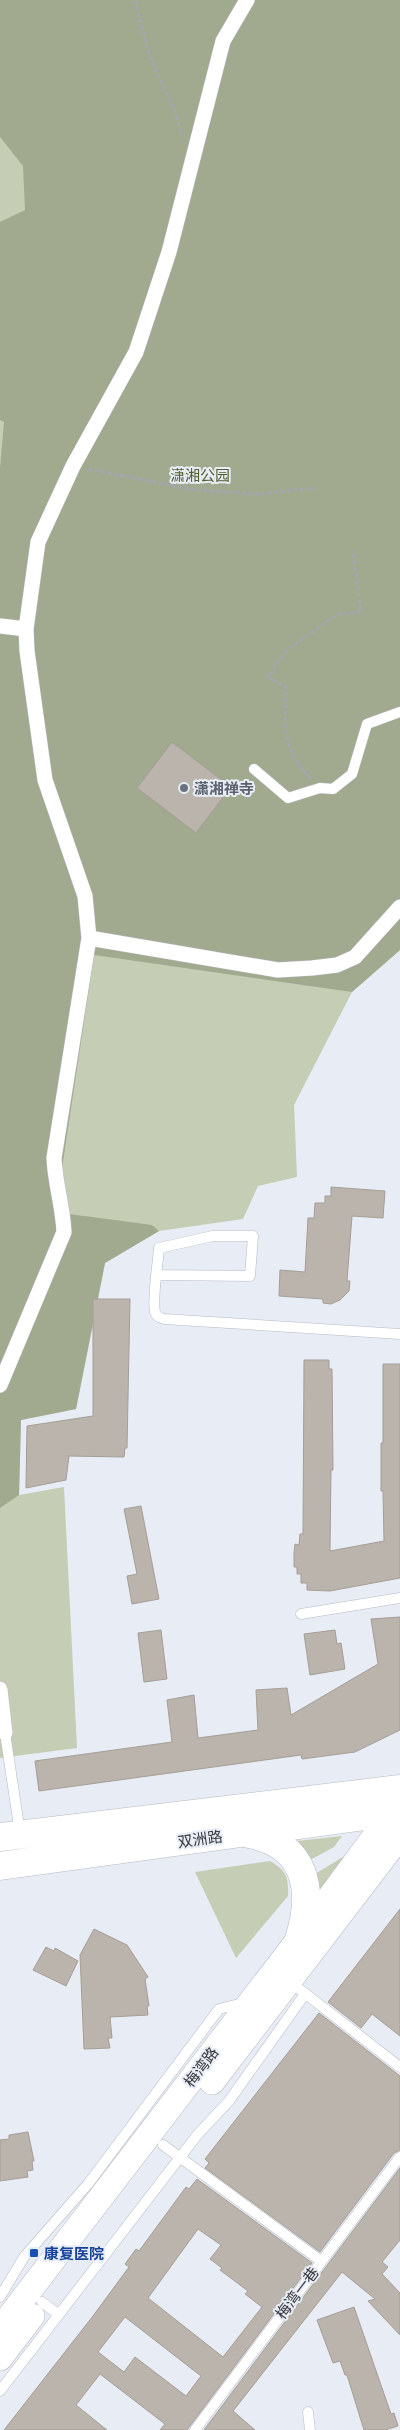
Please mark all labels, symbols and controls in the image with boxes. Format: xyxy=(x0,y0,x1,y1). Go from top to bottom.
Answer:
park label: 潇湘公园 xyxy=(170,466,230,485)
place label: 潇湘禅寺 xyxy=(194,779,254,798)
marker: 潇湘禅寺 xyxy=(178,782,190,794)
street label: 双洲路 xyxy=(176,1826,224,1852)
street label: 梅湾路 xyxy=(180,2043,222,2091)
place label: 康复医院 xyxy=(44,2244,104,2263)
marker: 康复医院 xyxy=(28,2247,40,2259)
street label: 梅湾一巷 xyxy=(271,2263,323,2323)

